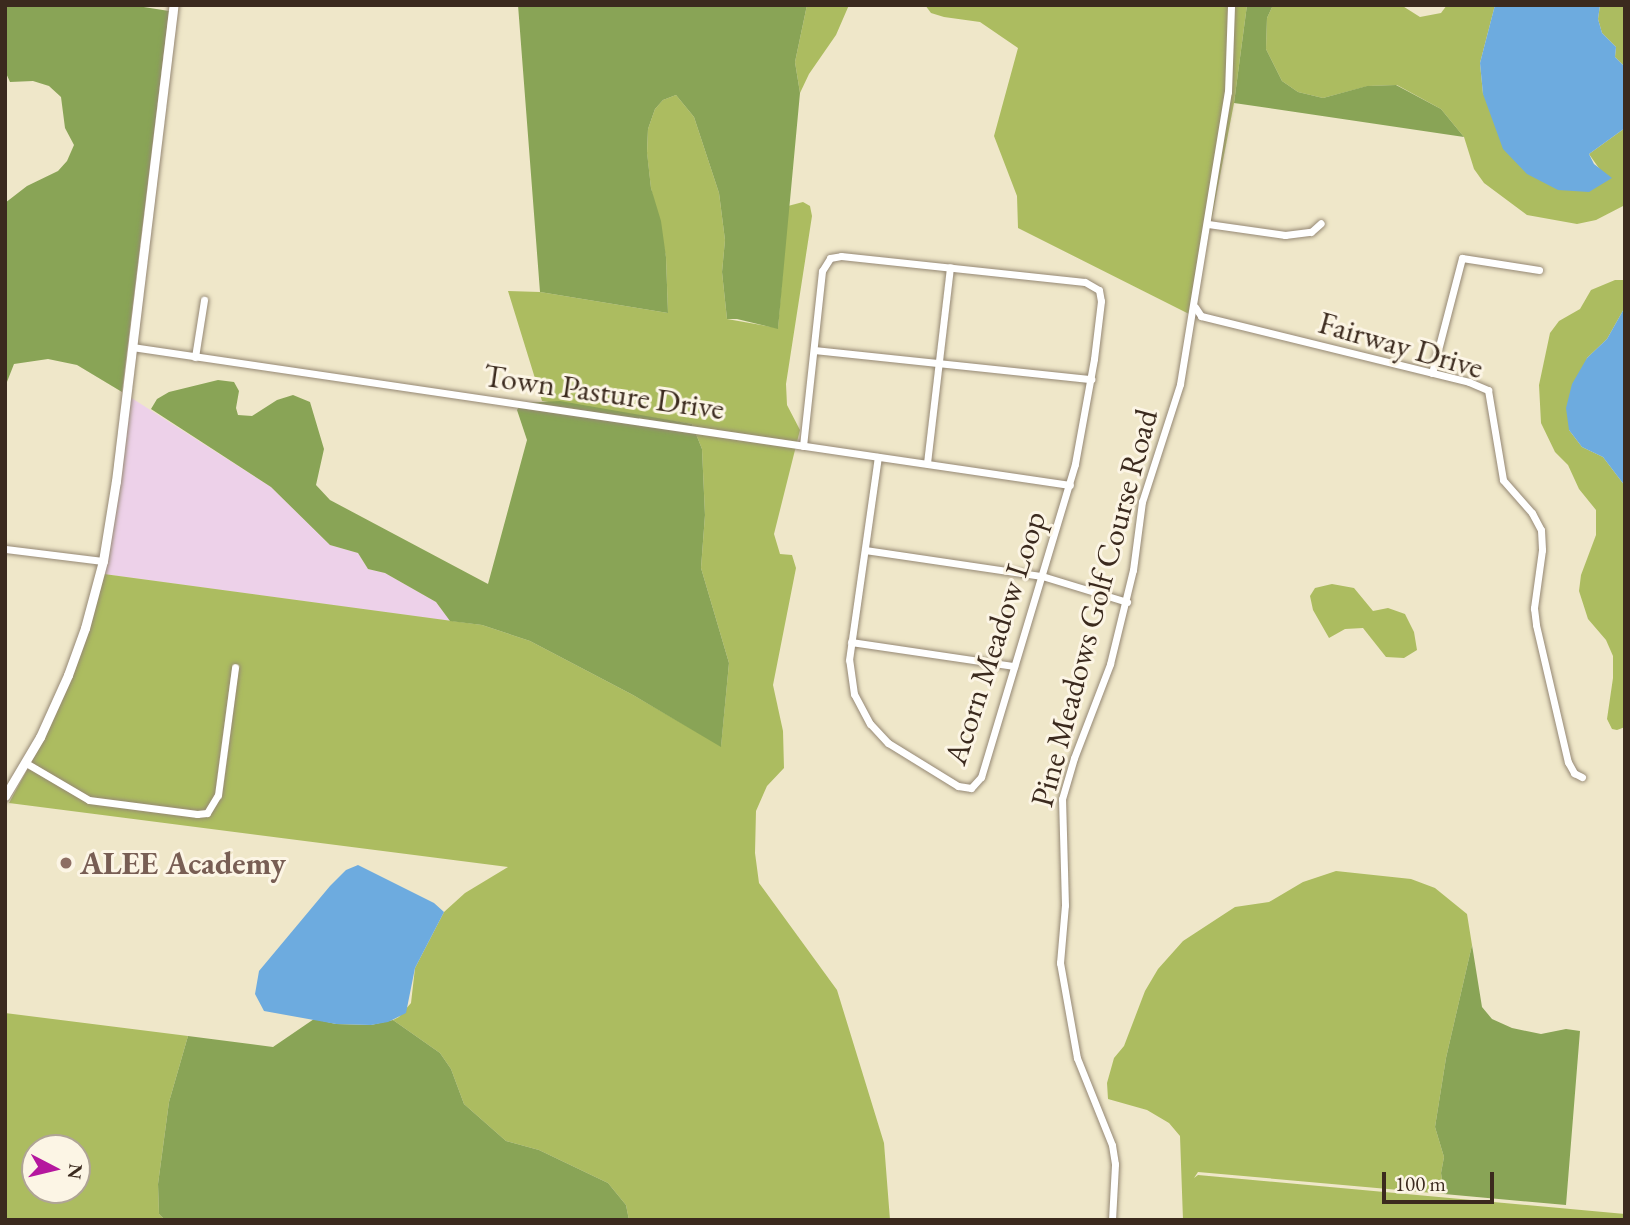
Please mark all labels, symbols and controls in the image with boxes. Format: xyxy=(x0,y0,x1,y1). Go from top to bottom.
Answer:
street label: Fairway Drive xyxy=(1314,303,1488,387)
street label: Town Pasture Drive xyxy=(481,356,727,428)
street label: Pine Meadows Golf Course Road xyxy=(1022,405,1166,811)
street label: Acorn Meadow Loop xyxy=(936,506,1054,770)
place label: ALEE Academy xyxy=(80,844,286,882)
marker: ALEE Academy xyxy=(58,855,74,871)
north arrow xyxy=(21,1134,91,1204)
scale bar xyxy=(1385,1158,1497,1202)
text: N xyxy=(62,1162,89,1181)
text: 100 m xyxy=(1395,1170,1446,1197)

